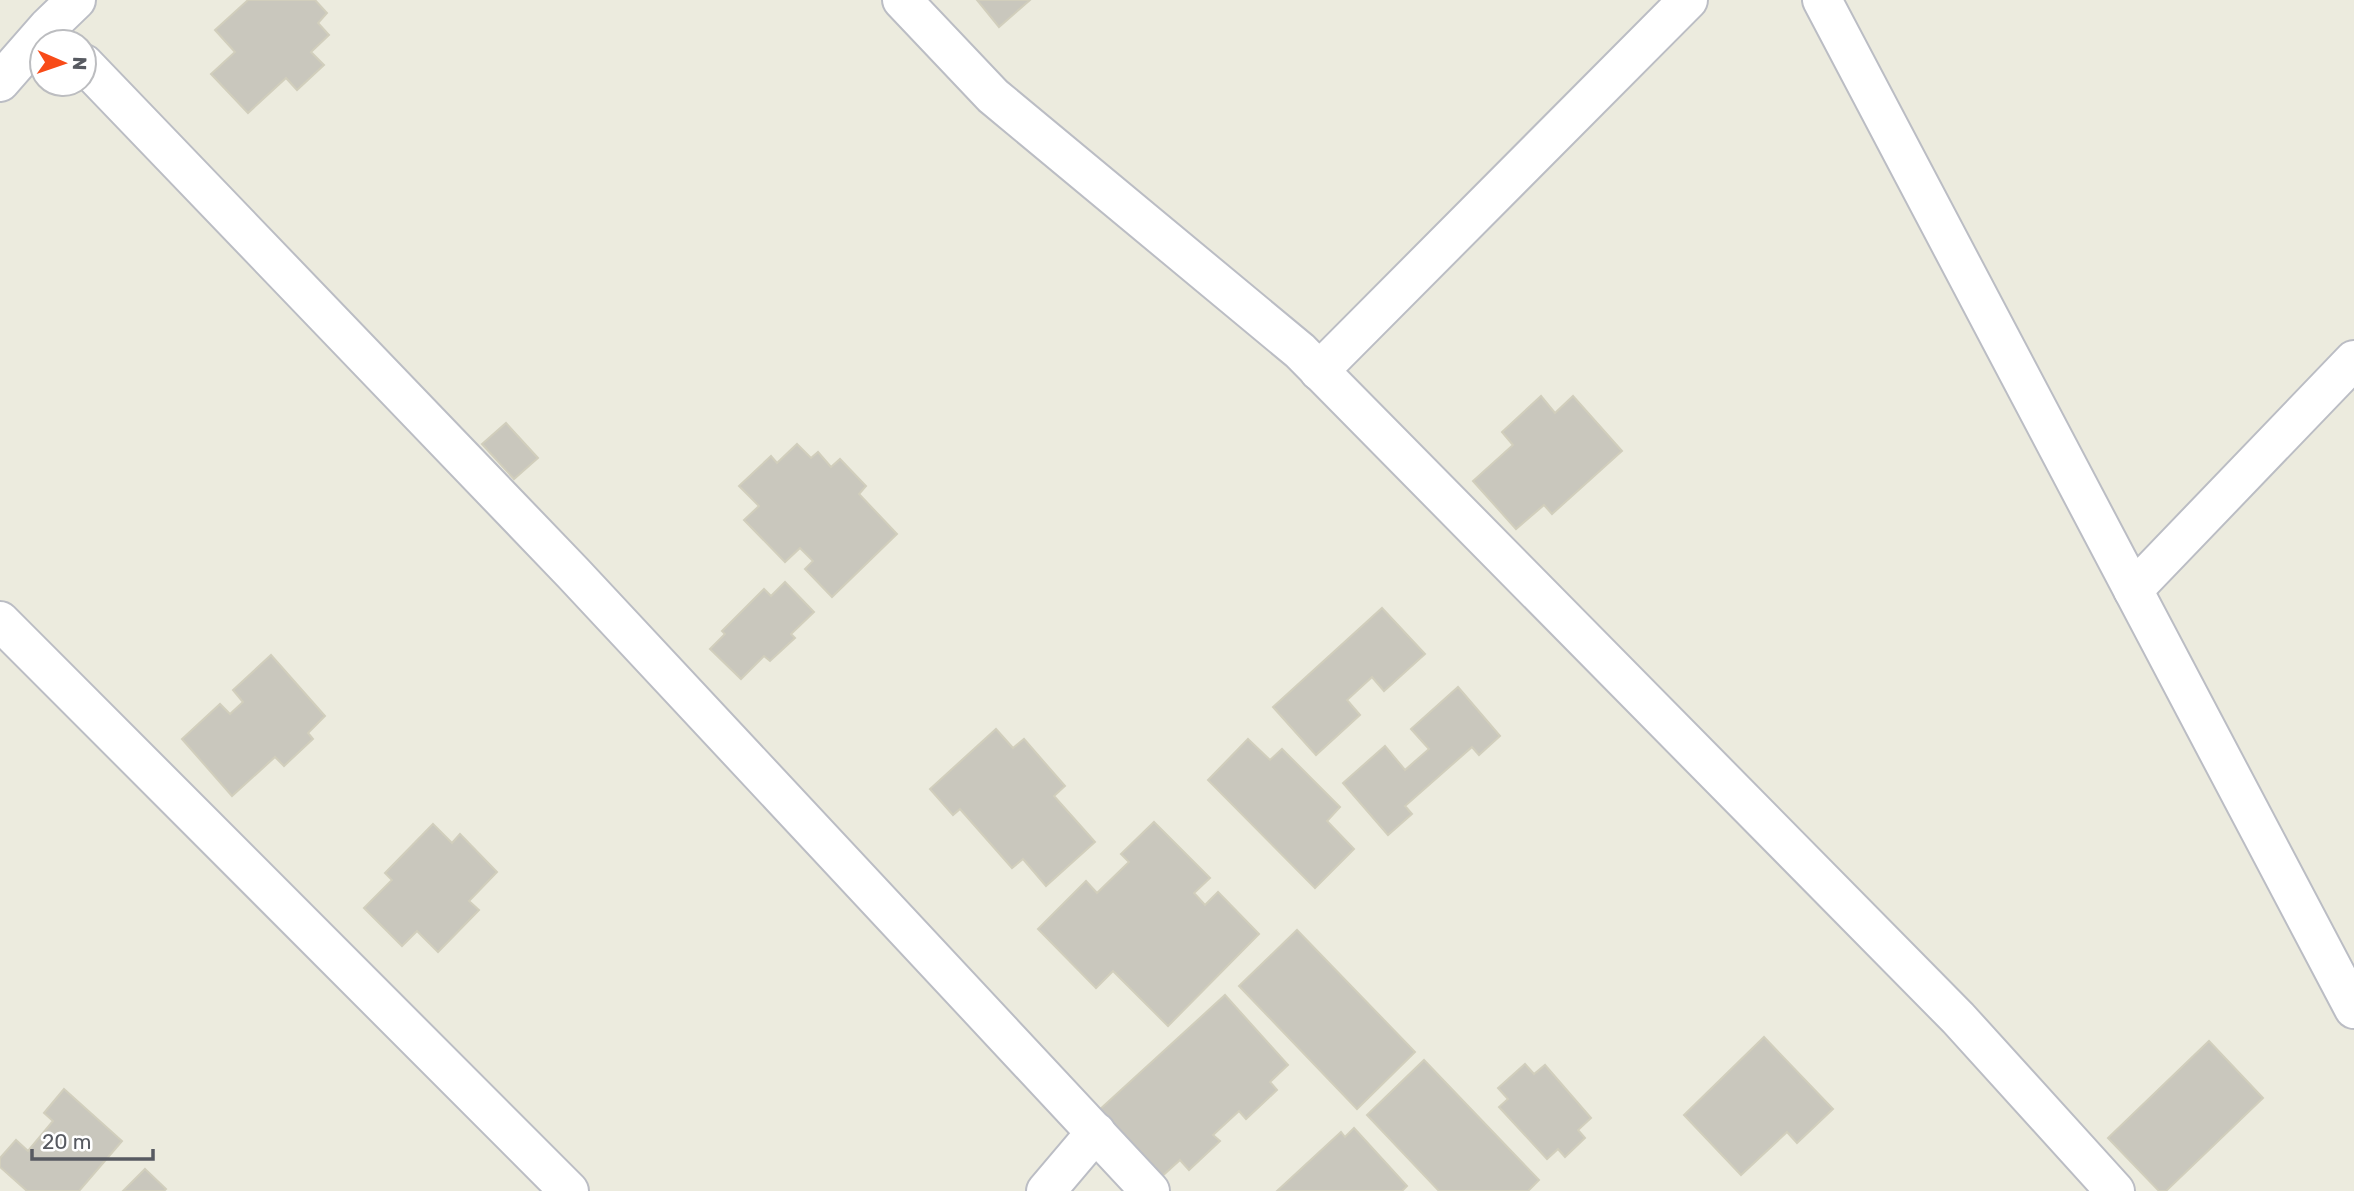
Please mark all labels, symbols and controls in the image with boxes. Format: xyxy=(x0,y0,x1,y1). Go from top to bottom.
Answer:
north arrow xyxy=(28,28,98,98)
text: N xyxy=(68,56,91,71)
scale bar xyxy=(32,1118,152,1162)
text: 20 m xyxy=(42,1129,91,1154)

